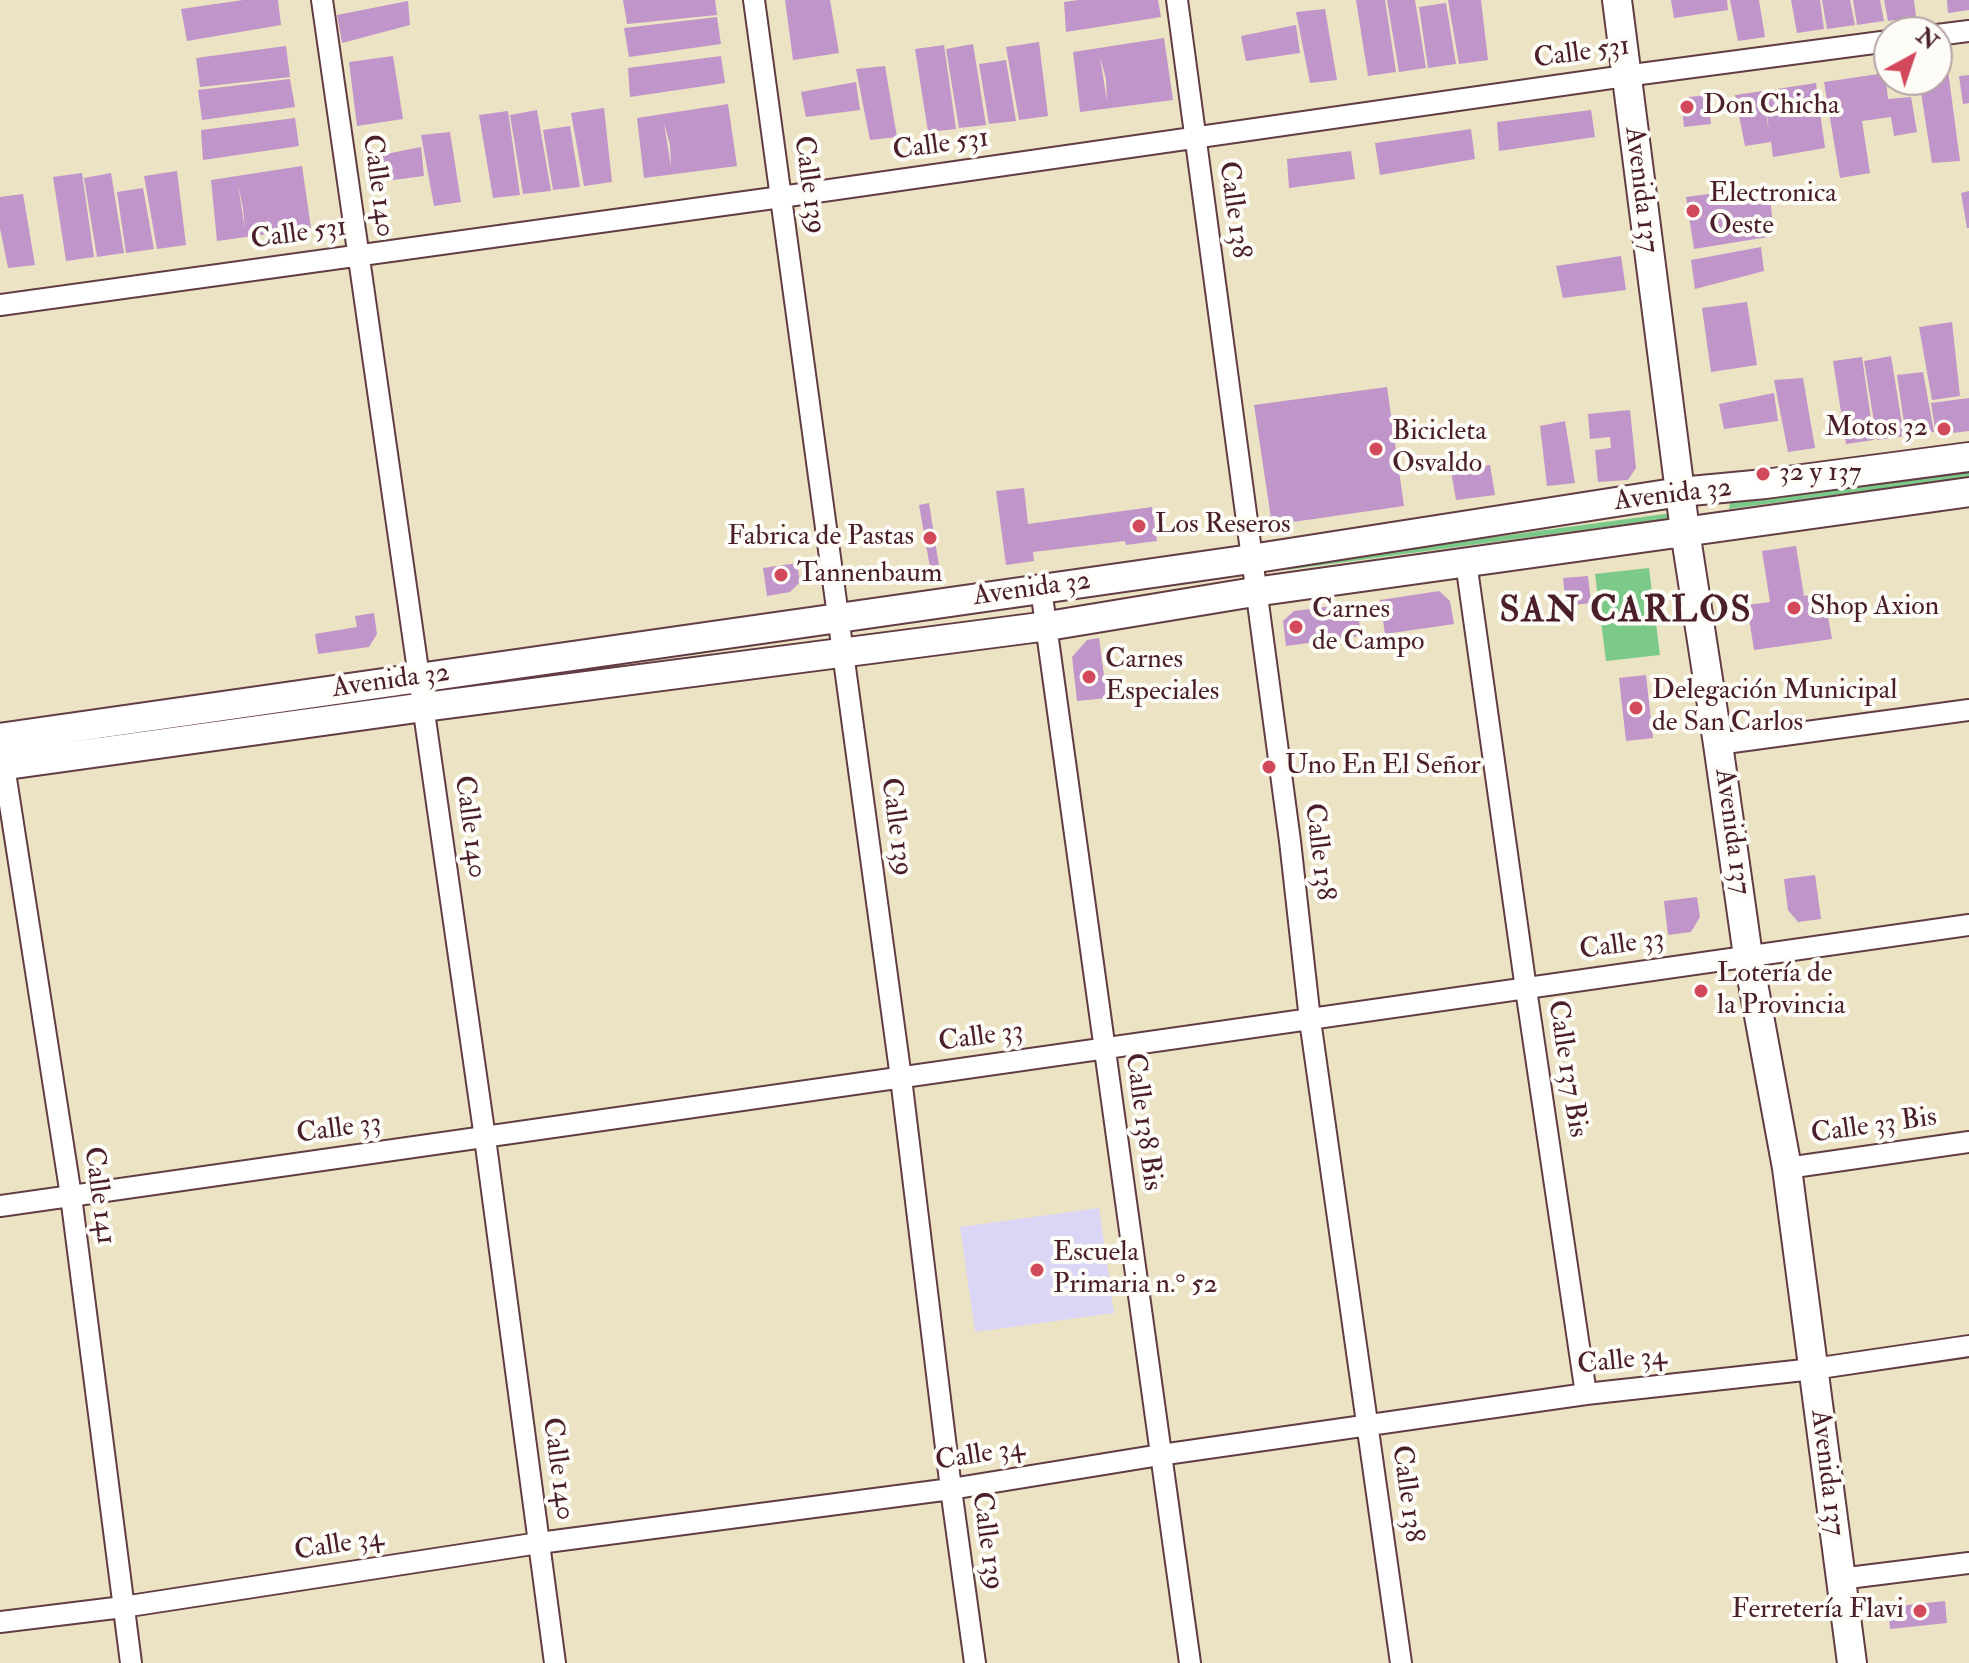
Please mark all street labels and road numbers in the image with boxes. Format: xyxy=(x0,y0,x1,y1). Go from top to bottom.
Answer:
street label: Calle 531 xyxy=(1532,31,1632,77)
street label: Calle 531 xyxy=(891,123,991,169)
street label: Avenida 137 xyxy=(1616,125,1664,255)
street label: Calle 140 xyxy=(353,133,401,239)
street label: Calle 139 xyxy=(784,134,832,236)
street label: Calle 138 xyxy=(1210,159,1256,261)
street label: Calle 531 xyxy=(249,212,349,258)
street label: Avenida 32 xyxy=(1612,472,1734,520)
street label: Avenida 32 xyxy=(971,565,1093,615)
street label: Avenida 32 xyxy=(330,657,452,707)
street label: Avenida 137 xyxy=(1706,767,1756,897)
street label: Calle 140 xyxy=(445,774,493,880)
street label: Calle 139 xyxy=(871,776,919,878)
street label: Calle 138 xyxy=(1295,802,1341,902)
street label: Calle 33 xyxy=(1577,923,1667,969)
street label: Calle 137 Bis xyxy=(1539,998,1593,1140)
street label: Calle 33 xyxy=(936,1015,1026,1061)
street label: Calle 138 Bis xyxy=(1116,1051,1168,1193)
street label: Calle 33 Bis xyxy=(1809,1102,1939,1152)
street label: Calle 33 xyxy=(294,1107,384,1153)
street label: Calle 141 xyxy=(74,1145,122,1247)
street label: Calle 34 xyxy=(1576,1341,1668,1383)
street label: Avenida 137 xyxy=(1802,1408,1850,1538)
street label: Calle 140 xyxy=(533,1416,581,1522)
street label: Calle 34 xyxy=(933,1432,1027,1480)
street label: Calle 138 xyxy=(1383,1443,1429,1545)
street label: Calle 139 xyxy=(962,1490,1010,1592)
street label: Calle 34 xyxy=(292,1522,386,1570)

